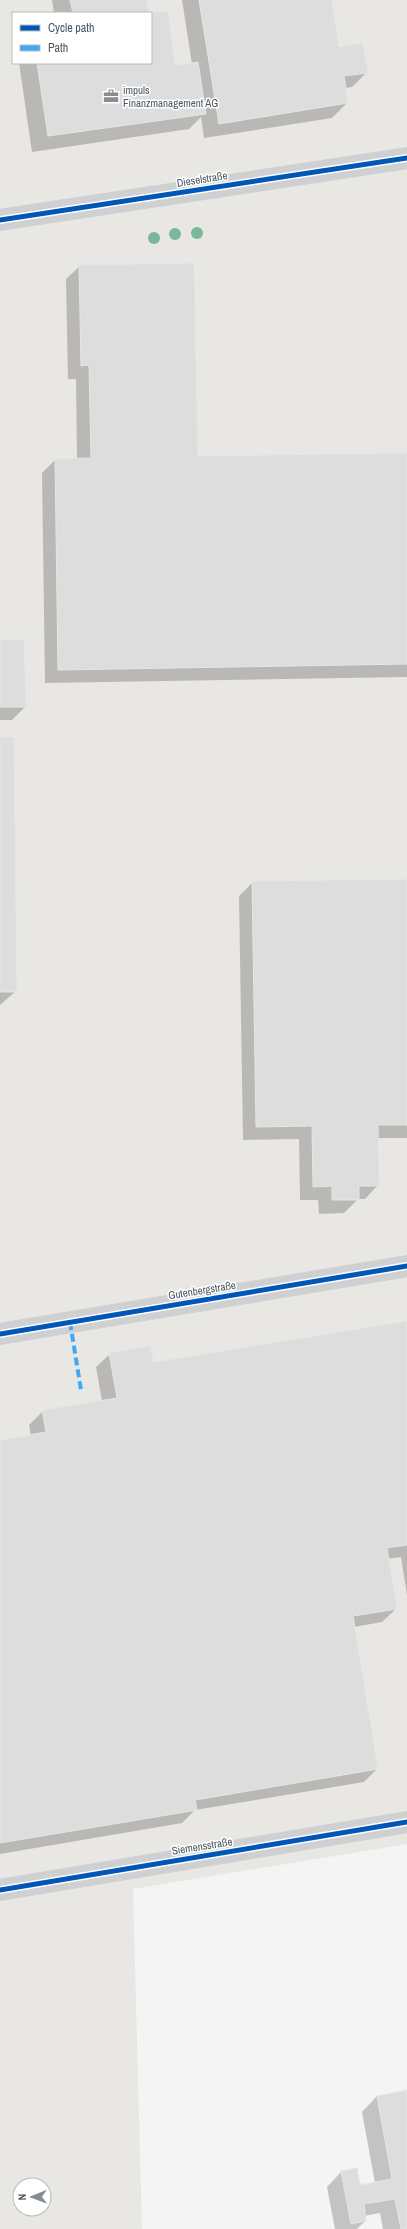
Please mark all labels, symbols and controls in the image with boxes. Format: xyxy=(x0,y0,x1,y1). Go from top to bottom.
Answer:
legend xyxy=(12,12,152,64)
text: Cycle path xyxy=(48,20,95,36)
text: Path xyxy=(48,40,68,56)
place label: impuls Finanzmanagement AG xyxy=(123,83,218,110)
office icon: impuls Finanzmanagement AG xyxy=(102,87,120,105)
street label: Dieselstraße xyxy=(176,168,228,190)
street label: Gutenbergstraße xyxy=(167,1278,237,1302)
street label: Siemensstraße xyxy=(171,1834,233,1858)
north arrow xyxy=(12,2177,52,2217)
text: N xyxy=(15,2194,29,2201)

